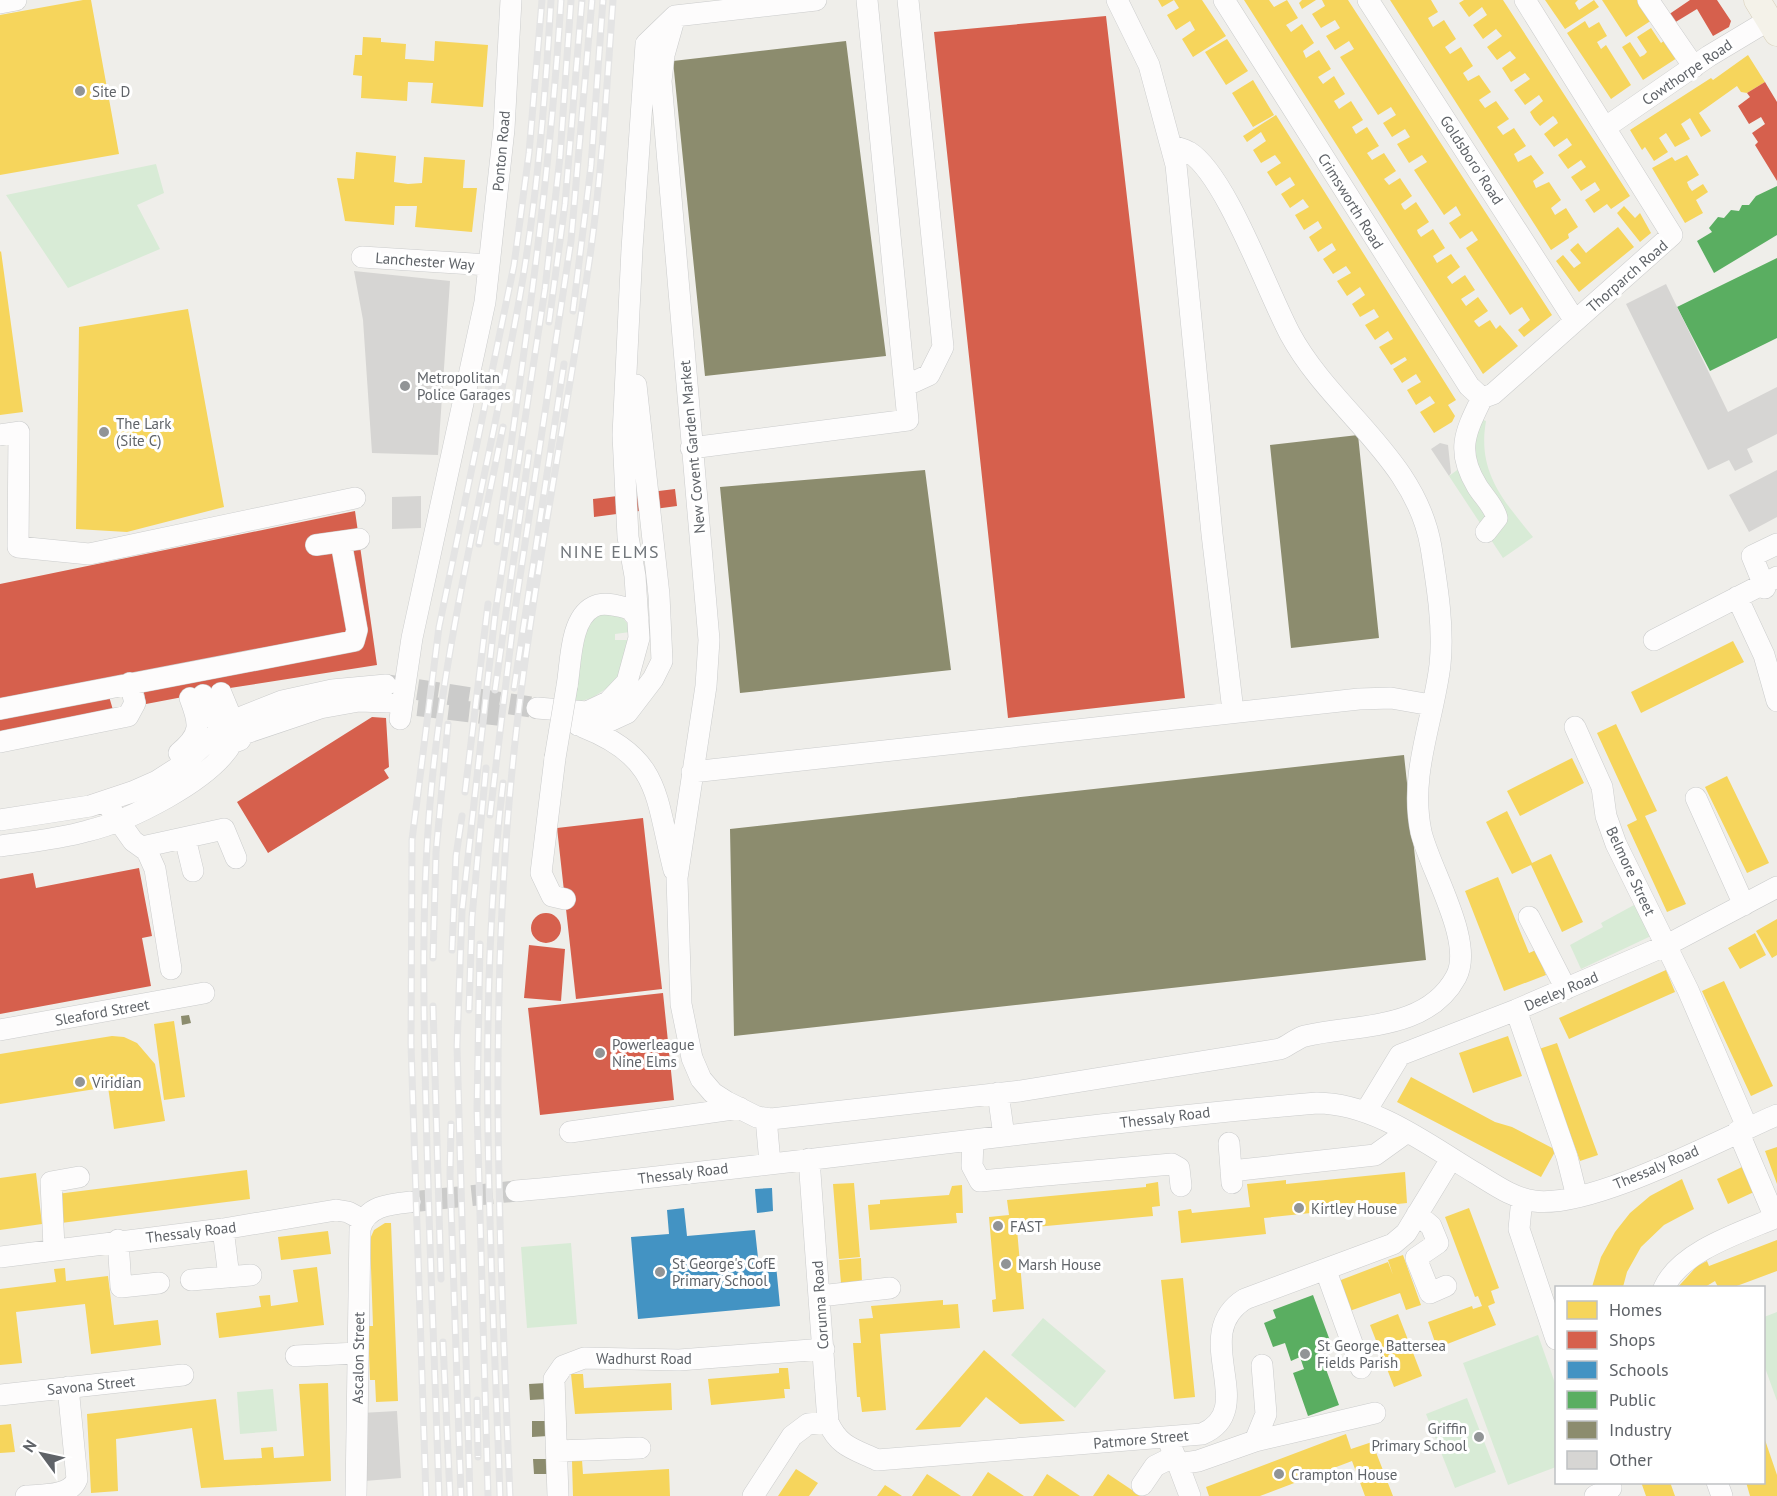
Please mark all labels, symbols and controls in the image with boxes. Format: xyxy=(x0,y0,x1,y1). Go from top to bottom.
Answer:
street label: Cowthorpe Road xyxy=(1638,35,1736,109)
place label: Site D xyxy=(92,82,130,101)
marker: Site D xyxy=(73,84,87,98)
street label: Ponton Road xyxy=(488,110,514,192)
street label: Goldsboro' Road xyxy=(1436,112,1508,208)
street label: Crimsworth Road xyxy=(1314,150,1388,252)
street label: Thorparch Road xyxy=(1583,236,1671,316)
street label: Lanchester Way xyxy=(375,248,475,274)
street label: New Covent Garden Market xyxy=(675,360,709,534)
place label: Metropolitan Police Garages xyxy=(417,368,510,404)
marker: Metropolitan Police Garages xyxy=(398,379,412,393)
place label: The Lark (Site C) xyxy=(116,414,172,450)
marker: The Lark (Site C) xyxy=(97,425,111,439)
district label: NINE ELMS xyxy=(560,540,660,563)
street label: Belmore Street xyxy=(1602,823,1660,919)
street label: Deeley Road xyxy=(1521,967,1601,1015)
street label: Sleaford Street xyxy=(53,994,151,1030)
place label: Powerleague Nine Elms xyxy=(612,1035,695,1071)
marker: Powerleague Nine Elms xyxy=(593,1046,607,1060)
place label: Viridian xyxy=(91,1073,141,1092)
marker: Viridian xyxy=(73,1075,87,1089)
street label: Thessaly Road xyxy=(1119,1102,1211,1132)
street label: Thessaly Road xyxy=(1610,1141,1702,1193)
street label: Thessaly Road xyxy=(637,1158,729,1188)
place label: Kirtley House xyxy=(1311,1199,1397,1218)
marker: Kirtley House xyxy=(1292,1201,1306,1215)
street label: Thessaly Road xyxy=(145,1217,237,1247)
place label: FAST xyxy=(1010,1217,1043,1236)
marker: FAST xyxy=(991,1219,1005,1233)
place label: St George's CofE Primary School xyxy=(672,1254,776,1290)
place label: Marsh House xyxy=(1018,1255,1101,1274)
marker: Marsh House xyxy=(999,1257,1013,1271)
street label: Corunna Road xyxy=(807,1260,833,1350)
marker: St George's CofE Primary School xyxy=(653,1265,667,1279)
legend xyxy=(1555,1286,1765,1484)
text: Homes xyxy=(1609,1298,1662,1321)
street label: Ascalon Street xyxy=(348,1312,368,1404)
text: Shops xyxy=(1609,1328,1655,1351)
place label: St George, Battersea Fields Parish xyxy=(1317,1336,1446,1372)
marker: St George, Battersea Fields Parish xyxy=(1298,1347,1312,1361)
street label: Wadhurst Road xyxy=(596,1349,692,1368)
text: Schools xyxy=(1609,1358,1669,1381)
street label: Savona Street xyxy=(46,1371,136,1399)
text: Public xyxy=(1609,1388,1656,1411)
text: Industry xyxy=(1609,1418,1672,1441)
place label: Griffin Primary School xyxy=(1371,1419,1468,1455)
north arrow xyxy=(12,1424,72,1484)
street label: Patmore Street xyxy=(1093,1425,1189,1453)
marker: Griffin Primary School xyxy=(1472,1430,1486,1444)
text: N xyxy=(18,1436,41,1456)
text: Other xyxy=(1609,1448,1653,1471)
place label: Crampton House xyxy=(1291,1465,1397,1484)
marker: Crampton House xyxy=(1272,1467,1286,1481)

